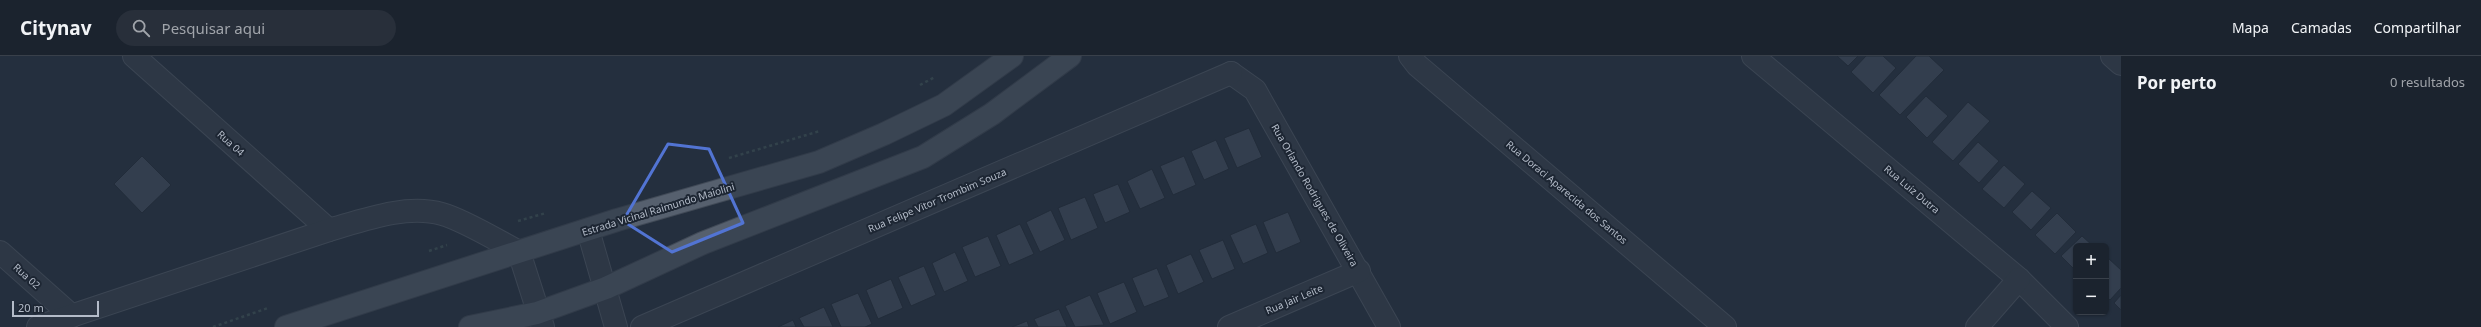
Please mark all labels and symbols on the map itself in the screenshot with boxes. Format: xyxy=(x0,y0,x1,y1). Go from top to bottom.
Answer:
street label: Rua Orlando Rodrigues de Oliveira xyxy=(1268,121,1362,269)
street label: Rua 04 xyxy=(214,127,248,159)
street label: Rua Doraci Aparecida dos Santos xyxy=(1503,137,1631,247)
street label: Rua Luiz Dutra xyxy=(1881,162,1943,216)
street label: Rua Felipe Vitor Trombim Souza xyxy=(866,164,1008,236)
street label: Estrada Vicinal Raimundo Maiolini xyxy=(580,179,736,239)
street label: Rua 02 xyxy=(10,260,44,292)
street label: Rua Jair Leite xyxy=(1263,281,1325,317)
scale bar xyxy=(12,299,99,318)

